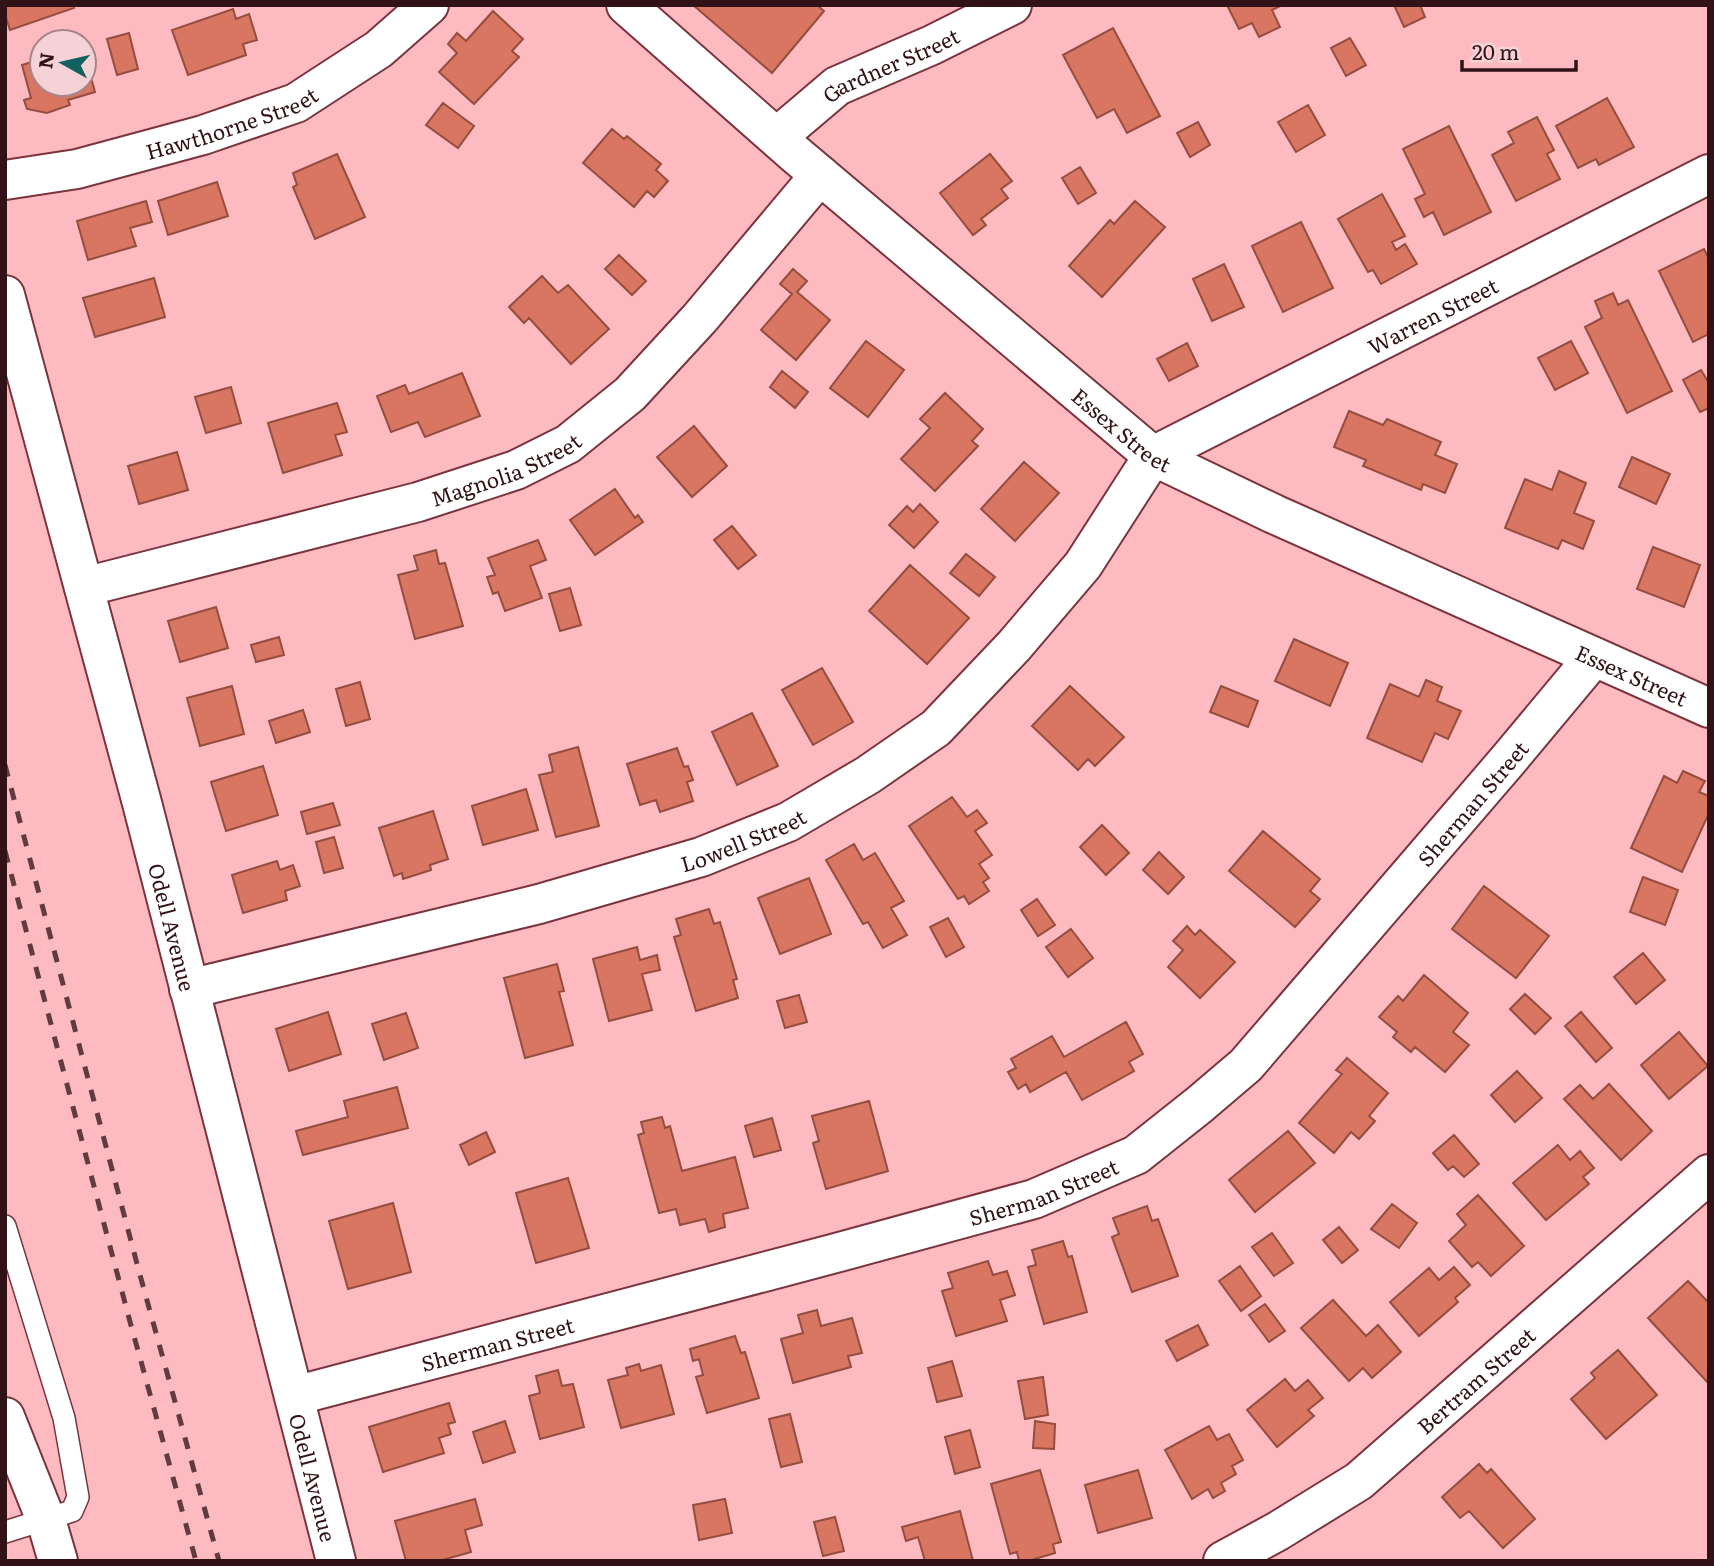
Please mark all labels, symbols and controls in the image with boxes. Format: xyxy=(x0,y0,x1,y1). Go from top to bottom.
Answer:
street label: Gardner Street xyxy=(814,18,964,109)
north arrow xyxy=(28,28,98,98)
scale bar xyxy=(1462,28,1576,72)
text: 20 m xyxy=(1472,35,1519,66)
text: N xyxy=(30,51,60,70)
street label: Hawthorne Street xyxy=(142,78,323,165)
street label: Warren Street xyxy=(1361,268,1503,361)
street label: Essex Street xyxy=(1066,379,1177,478)
street label: Magnolia Street xyxy=(426,424,587,512)
street label: Essex Street xyxy=(1571,635,1694,712)
street label: Sherman Street xyxy=(1409,733,1535,872)
street label: Lowell Street xyxy=(677,800,811,878)
street label: Odell Avenue xyxy=(142,859,205,994)
street label: Sherman Street xyxy=(965,1149,1123,1232)
street label: Sherman Street xyxy=(417,1307,577,1377)
street label: Bertram Street xyxy=(1409,1318,1541,1440)
street label: Odell Avenue xyxy=(283,1410,346,1545)

